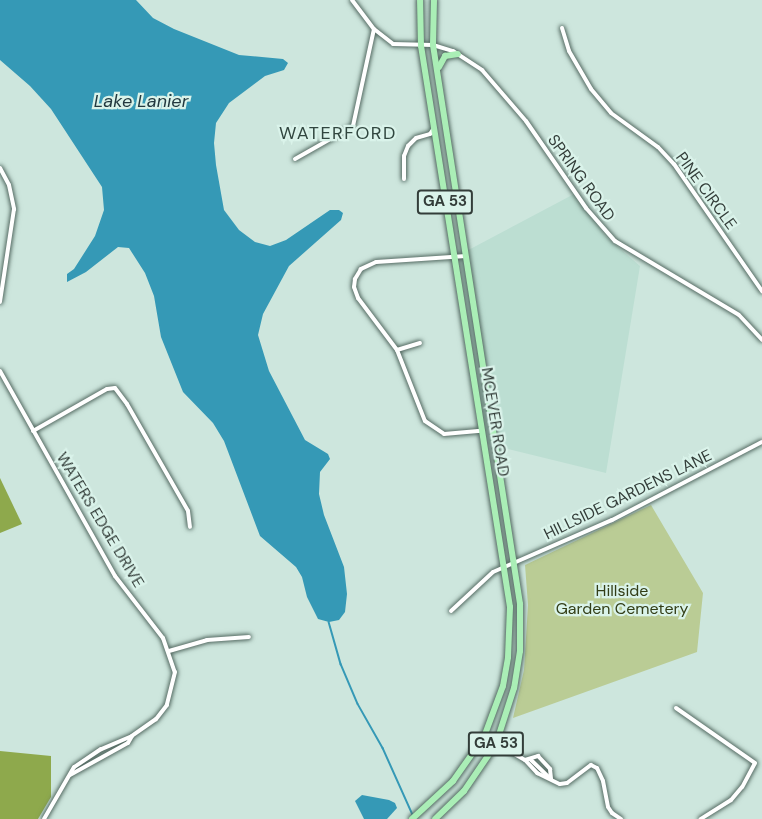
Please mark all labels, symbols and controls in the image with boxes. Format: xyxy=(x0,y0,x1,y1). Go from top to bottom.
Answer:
water label: Lake Lanier xyxy=(94,90,188,112)
district label: WATERFORD xyxy=(279,122,397,144)
street label: SPRING ROAD xyxy=(543,131,619,225)
street label: PINE CIRCLE xyxy=(671,149,741,233)
road number: GA 53 xyxy=(416,190,474,214)
street label: MCEVER ROAD xyxy=(477,366,513,478)
street label: HILLSIDE GARDENS LANE xyxy=(541,446,715,544)
street label: WATERS EDGE DRIVE xyxy=(52,449,148,591)
park label: Hillside Garden Cemetery xyxy=(556,581,688,619)
road number: GA 53 xyxy=(468,732,524,756)

